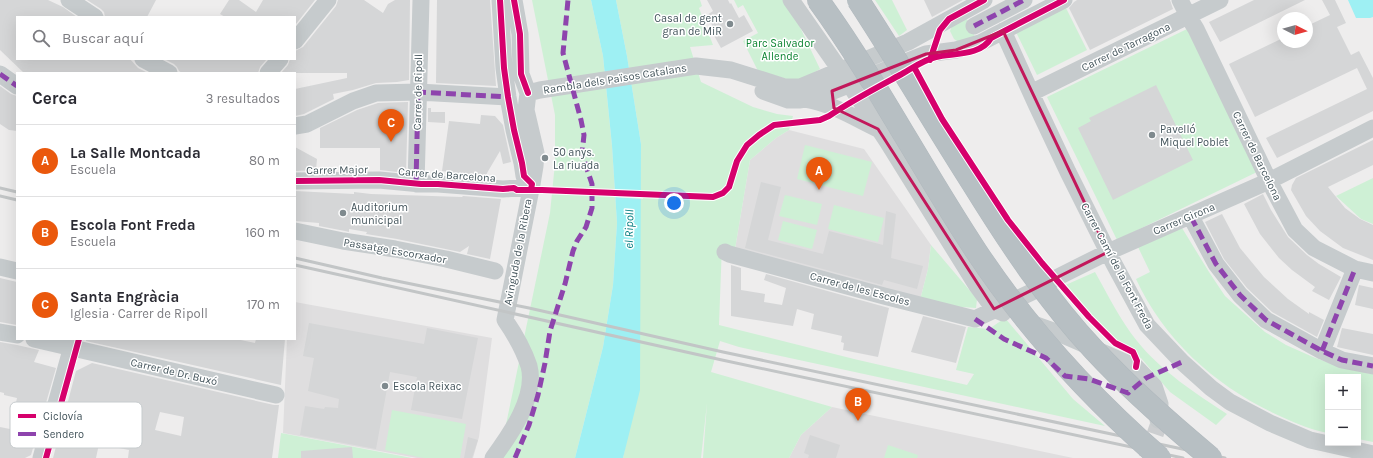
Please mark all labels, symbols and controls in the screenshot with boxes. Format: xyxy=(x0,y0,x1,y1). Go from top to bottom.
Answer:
place label: Casal de gent gran de MiR xyxy=(654,12,722,38)
north arrow xyxy=(1277,12,1313,48)
search box xyxy=(16,16,296,60)
marker: Casal de gent gran de MiR xyxy=(725,19,735,29)
street label: Carrer de Tarragona xyxy=(1079,20,1173,74)
icon: search xyxy=(30,27,52,49)
text: Buscar aquí xyxy=(62,29,144,47)
park label: Parc Salvador Allende xyxy=(746,37,814,63)
street label: Carrer de Ripoll xyxy=(411,54,425,130)
street label: Rambla dels Països Catalans xyxy=(542,61,688,97)
text: Cerca xyxy=(32,88,77,108)
text: 3 resultados xyxy=(206,91,280,106)
pin: C xyxy=(378,109,404,142)
street label: Carrer de Barcelona xyxy=(1230,109,1284,203)
place label: Pavelló Miquel Poblet xyxy=(1160,123,1229,149)
marker: Pavelló Miquel Poblet xyxy=(1147,130,1157,140)
text: La Salle Montcada xyxy=(70,144,201,162)
place label: 50 anys. La riuada xyxy=(553,146,599,172)
text: A xyxy=(41,153,49,168)
text: 80 m xyxy=(249,153,280,168)
marker: 50 anys. La riuada xyxy=(540,153,550,163)
pin: A xyxy=(806,157,832,190)
text: Escuela xyxy=(70,162,116,177)
street label: Carrer Major xyxy=(306,163,368,177)
street label: Carrer de Barcelona xyxy=(398,165,496,185)
your location xyxy=(664,193,684,213)
street label: Avinguda de la Ribera xyxy=(501,198,535,306)
street label: Carrer Girona xyxy=(1151,200,1217,238)
place label: Auditorium municipal xyxy=(351,201,408,227)
street label: Carrer Camí de la Font Freda xyxy=(1078,201,1156,331)
marker: Auditorium municipal xyxy=(338,208,348,218)
water label: el Ripoll xyxy=(622,209,636,249)
text: Escola Font Freda xyxy=(70,216,196,234)
text: B xyxy=(41,225,49,240)
text: 160 m xyxy=(245,225,280,240)
text: Escuela xyxy=(70,234,116,249)
street label: Passatge Escorxador xyxy=(343,236,447,266)
street label: Carrer de les Escoles xyxy=(809,269,912,309)
text: Santa Engràcia xyxy=(70,288,179,306)
text: C xyxy=(41,297,49,312)
text: 170 m xyxy=(247,297,280,312)
text: Iglesia · Carrer de Ripoll xyxy=(70,306,208,321)
street label: Carrer de Dr. Buxó xyxy=(129,356,219,388)
map controls xyxy=(1325,374,1361,446)
button: + xyxy=(1325,374,1361,410)
place label: Escola Reixac xyxy=(393,380,462,393)
marker: Escola Reixac xyxy=(380,381,390,391)
pin: B xyxy=(845,388,871,421)
legend xyxy=(10,402,142,448)
text: Ciclovía xyxy=(43,410,83,423)
button: − xyxy=(1325,410,1361,446)
text: Sendero xyxy=(43,428,84,441)

